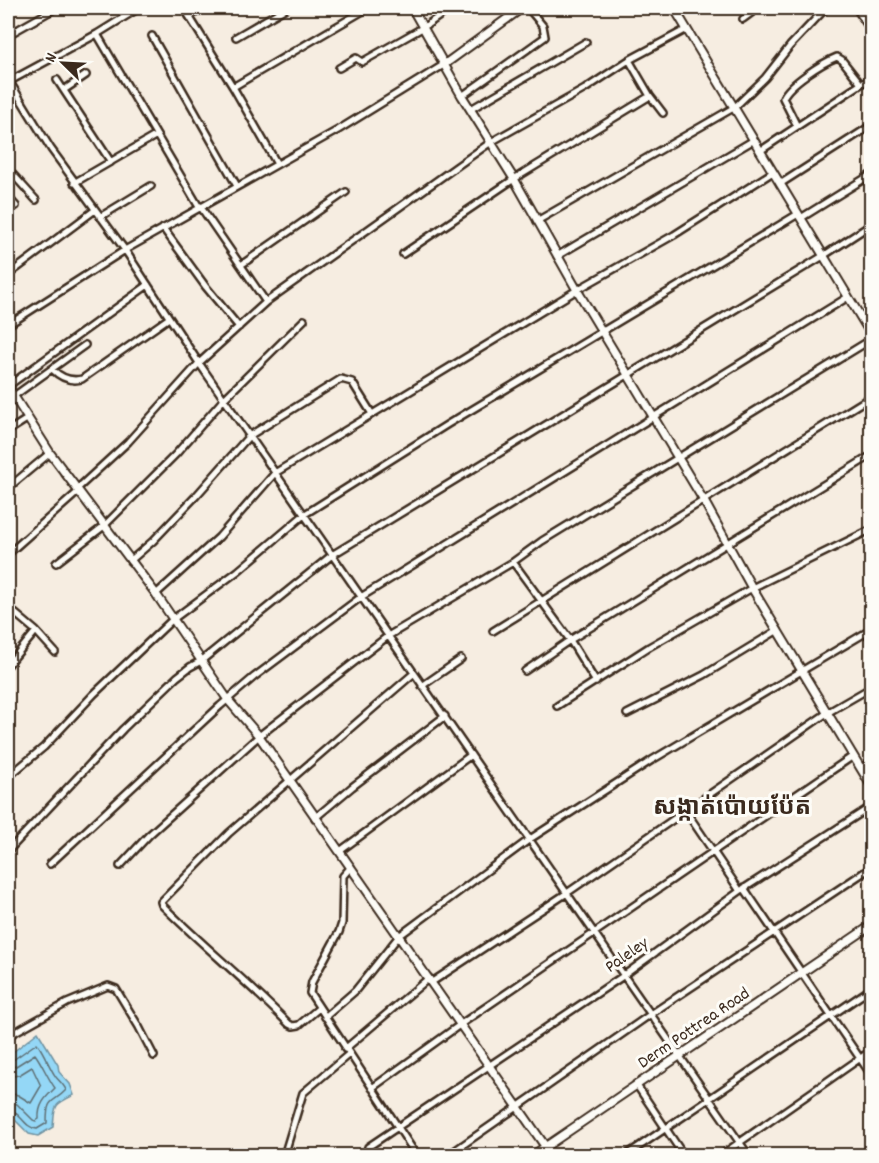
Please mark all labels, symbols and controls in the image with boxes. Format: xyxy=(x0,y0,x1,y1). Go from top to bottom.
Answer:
north arrow xyxy=(33,33,93,93)
text: N xyxy=(39,50,64,66)
district label: សង្កាត់ប៉ោយប៉ែត xyxy=(653,792,811,826)
street label: Paleley xyxy=(600,932,655,980)
street label: Derm Pottrea Road xyxy=(633,982,756,1076)

